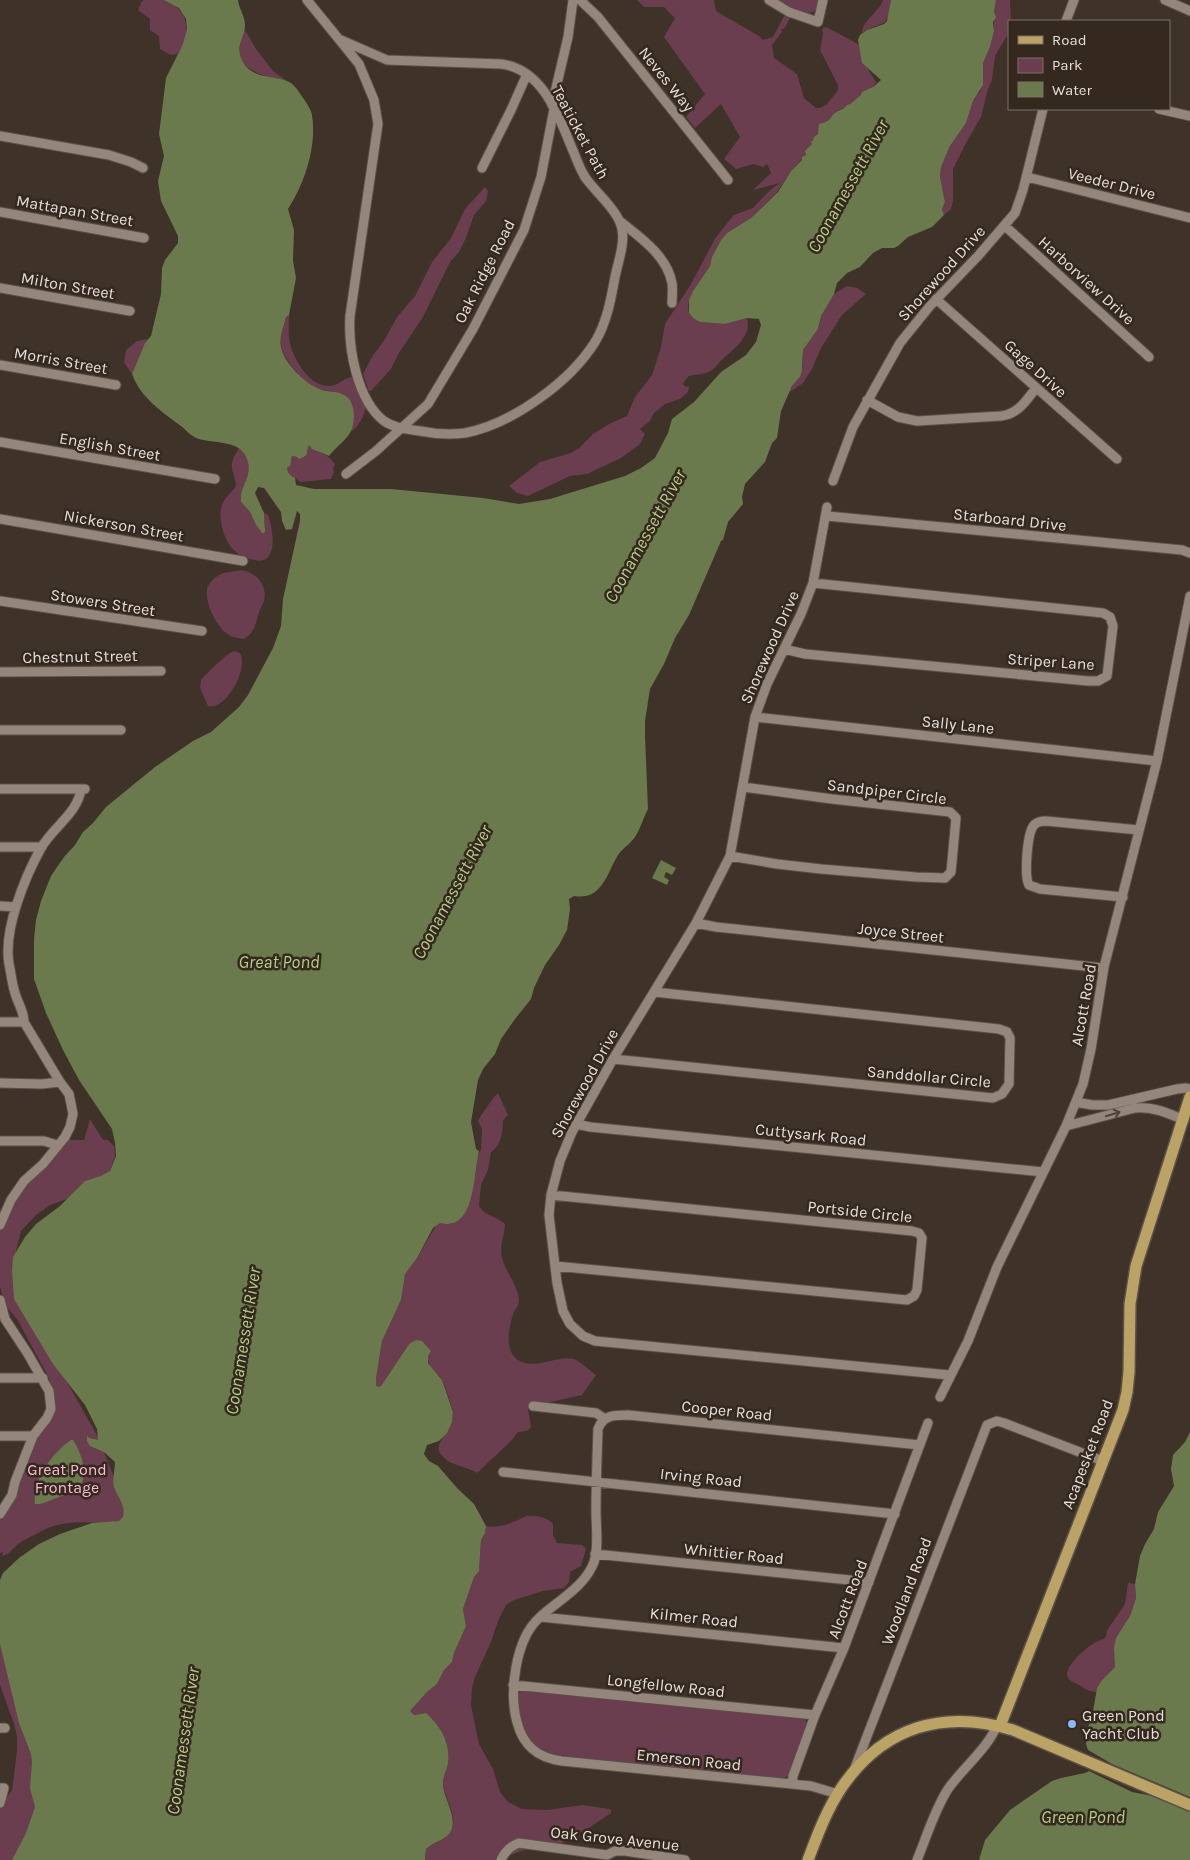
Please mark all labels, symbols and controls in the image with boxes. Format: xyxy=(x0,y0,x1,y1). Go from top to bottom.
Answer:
legend xyxy=(1008,20,1170,110)
text: Road xyxy=(1052,31,1087,49)
street label: Neves Way xyxy=(635,43,699,116)
text: Park xyxy=(1052,56,1082,74)
text: Water xyxy=(1052,81,1093,99)
street label: Teaticket Path xyxy=(548,82,613,182)
water label: Coonamessett River xyxy=(802,115,894,256)
street label: Veeder Drive xyxy=(1066,163,1158,204)
street label: Mattapan Street xyxy=(15,191,135,230)
street label: Oak Ridge Road xyxy=(450,216,519,326)
street label: Shorewood Drive xyxy=(894,222,989,325)
street label: Harborview Drive xyxy=(1035,232,1139,329)
street label: Milton Street xyxy=(20,268,116,303)
street label: Gage Drive xyxy=(1001,335,1071,401)
street label: Morris Street xyxy=(13,343,109,378)
street label: English Street xyxy=(58,428,162,465)
water label: Coonamessett River xyxy=(599,465,691,606)
street label: Starboard Drive xyxy=(952,504,1068,535)
street label: Nickerson Street xyxy=(62,506,185,545)
street label: Stowers Street xyxy=(49,585,157,620)
street label: Shorewood Drive xyxy=(736,588,803,707)
street label: Chestnut Street xyxy=(22,646,138,667)
street label: Striper Lane xyxy=(1007,649,1095,674)
street label: Sally Lane xyxy=(921,711,995,738)
street label: Sandpiper Circle xyxy=(826,775,948,808)
water label: Coonamessett River xyxy=(407,820,497,963)
street label: Joyce Street xyxy=(857,919,945,946)
water label: Great Pond xyxy=(238,951,320,973)
street label: Alcott Road xyxy=(1067,962,1100,1048)
street label: Shorewood Drive xyxy=(547,1025,622,1141)
street label: Sanddollar Circle xyxy=(866,1062,992,1091)
one-way arrow xyxy=(1105,1108,1121,1118)
street label: Cuttysark Road xyxy=(754,1119,867,1150)
street label: Portside Circle xyxy=(807,1197,913,1226)
water label: Coonamessett River xyxy=(220,1265,266,1416)
street label: Cooper Road xyxy=(681,1396,773,1425)
street label: Acapesket Road xyxy=(1058,1397,1117,1512)
park label: Great Pond Frontage xyxy=(27,1460,107,1497)
street label: Irving Road xyxy=(659,1464,743,1491)
street label: Woodland Road xyxy=(877,1535,936,1648)
street label: Whittier Road xyxy=(683,1539,785,1568)
street label: Alcott Road xyxy=(824,1557,871,1641)
street label: Kilmer Road xyxy=(649,1603,739,1632)
water label: Coonamessett River xyxy=(162,1665,204,1816)
street label: Longfellow Road xyxy=(606,1670,726,1701)
place label: Green Pond Yacht Club xyxy=(1082,1706,1165,1743)
marker: Green Pond Yacht Club xyxy=(1066,1718,1078,1730)
street label: Emerson Road xyxy=(636,1745,742,1774)
water label: Green Pond xyxy=(1041,1806,1125,1828)
street label: Oak Grove Avenue xyxy=(550,1822,680,1855)

